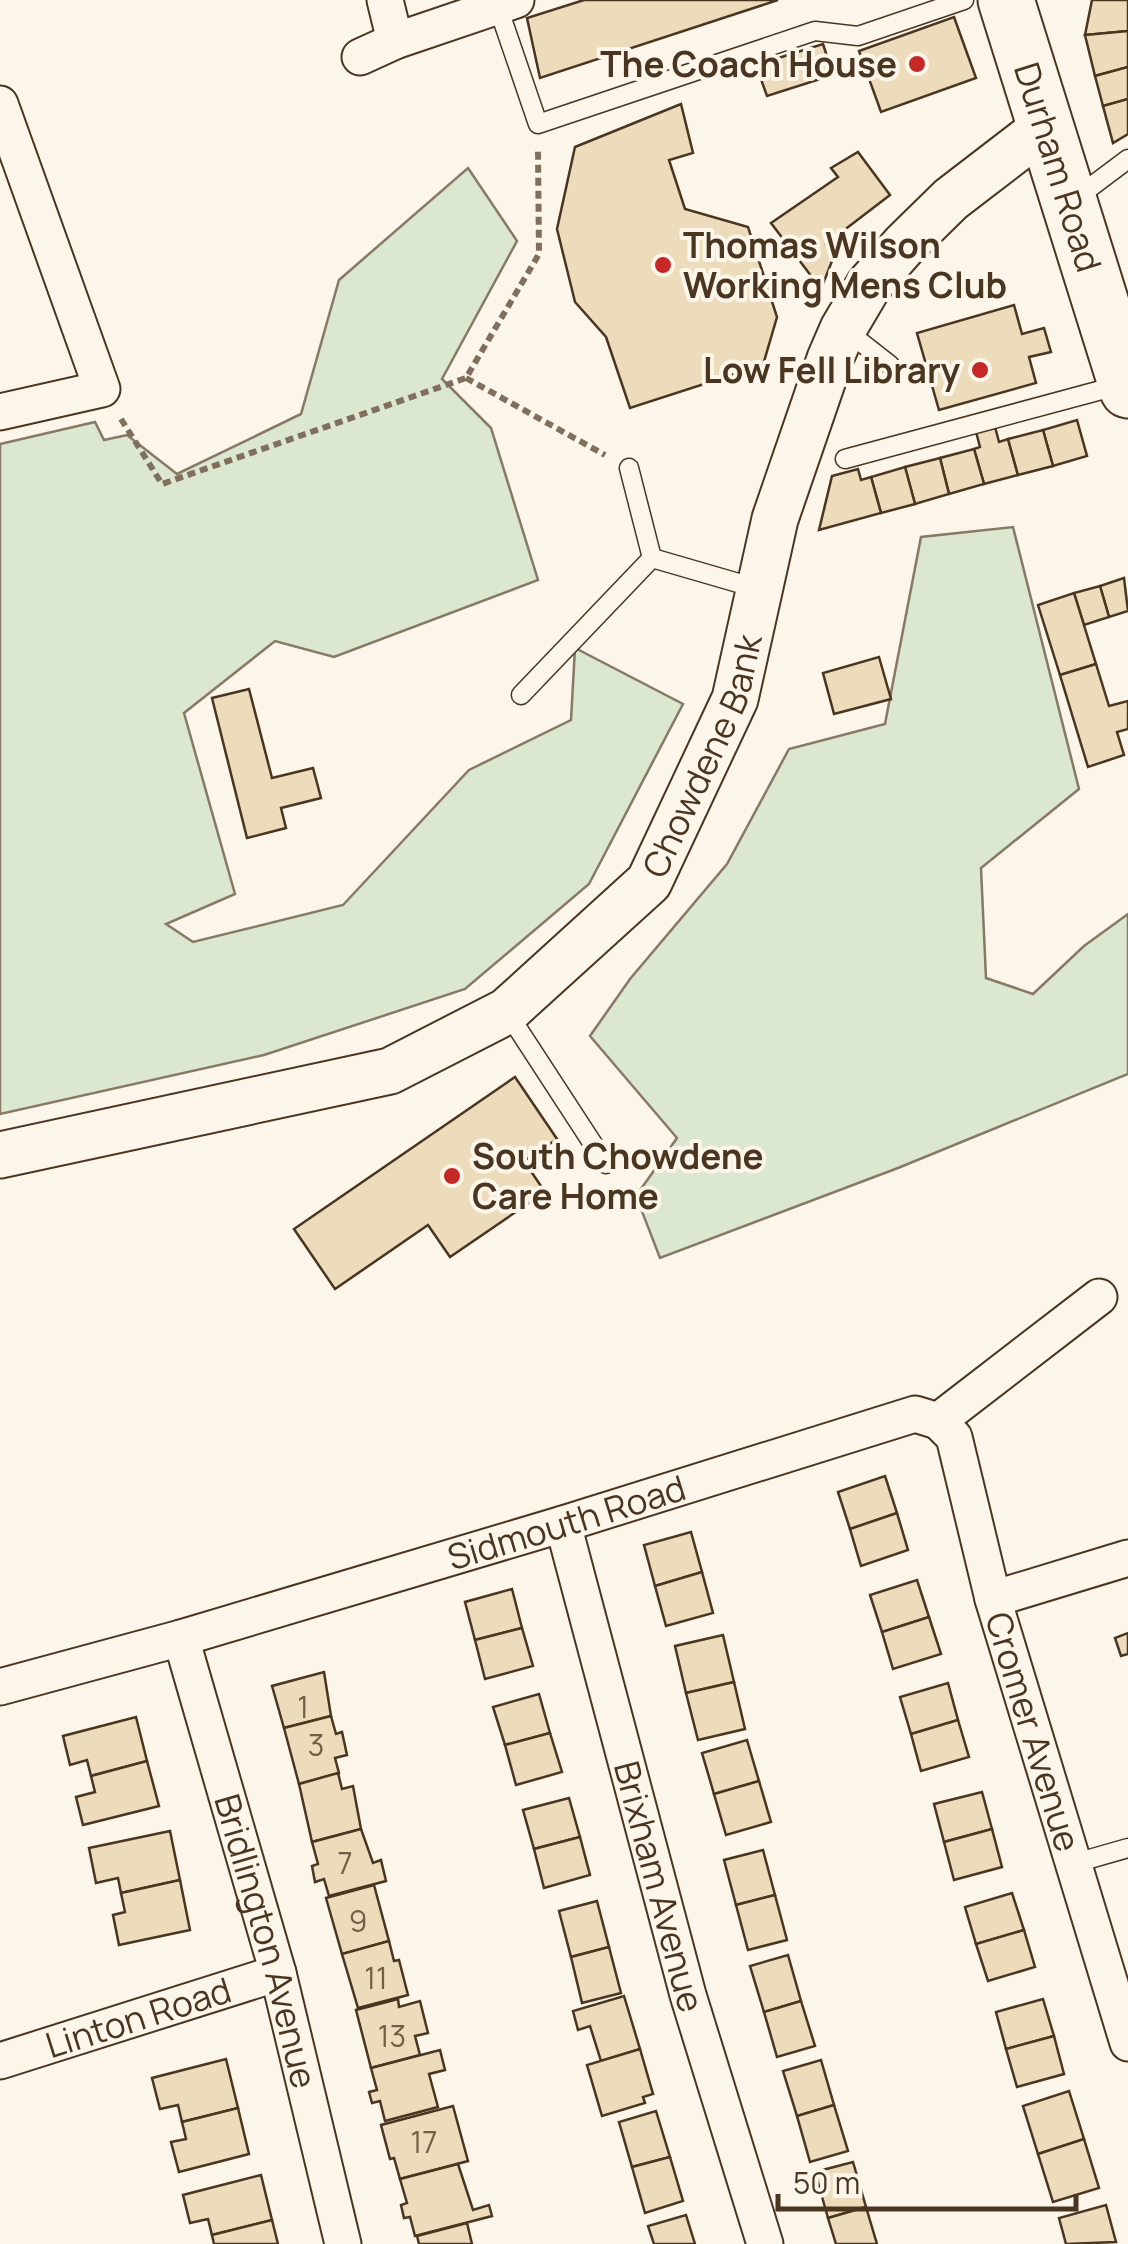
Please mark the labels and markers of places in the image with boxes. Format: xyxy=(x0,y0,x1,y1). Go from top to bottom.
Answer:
place label: The Coach House xyxy=(600,40,897,88)
marker: The Coach House xyxy=(906,53,928,75)
place label: Thomas Wilson Working Mens Club xyxy=(683,221,1007,309)
marker: Thomas Wilson Working Mens Club xyxy=(652,254,674,276)
place label: Low Fell Library xyxy=(703,346,960,394)
marker: Low Fell Library xyxy=(969,359,991,381)
place label: South Chowdene Care Home xyxy=(472,1132,763,1220)
marker: South Chowdene Care Home xyxy=(441,1165,463,1187)

